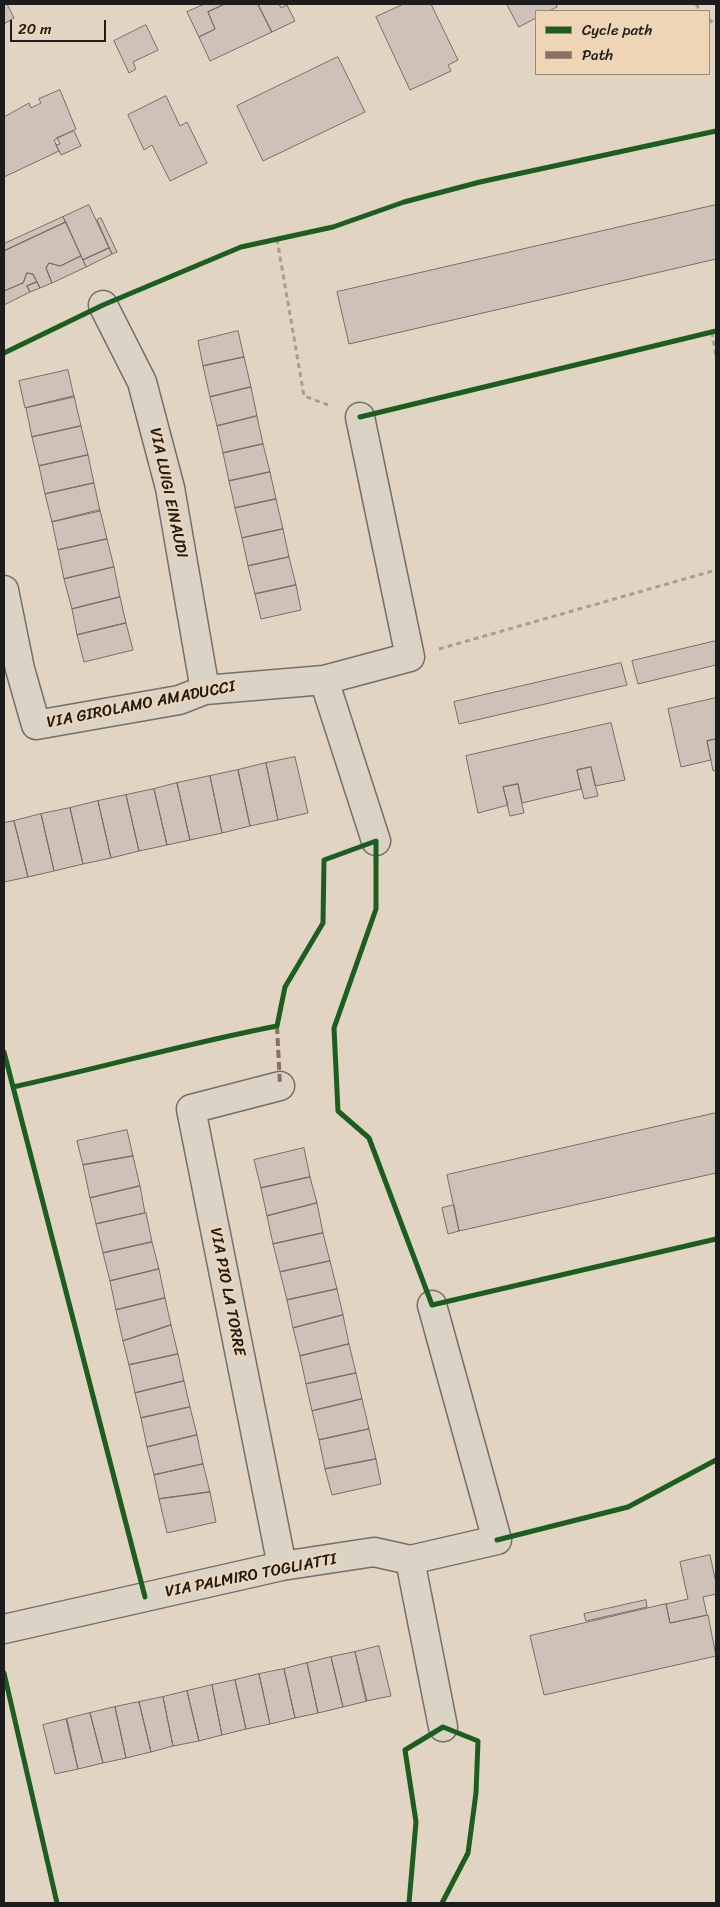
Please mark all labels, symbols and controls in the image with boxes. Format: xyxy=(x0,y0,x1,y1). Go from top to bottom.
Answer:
scale bar xyxy=(12,10,109,42)
legend xyxy=(535,10,710,75)
text: 20 m xyxy=(18,16,52,42)
text: Cycle path xyxy=(582,17,652,43)
text: Path xyxy=(582,42,613,68)
street label: VIA LUIGI EINAUDI xyxy=(145,426,191,560)
street label: VIA GIROLAMO AMADUCCI xyxy=(45,677,237,733)
street label: VIA PIO LA TORRE xyxy=(205,1226,249,1358)
street label: VIA PALMIRO TOGLIATTI xyxy=(164,1550,338,1602)

